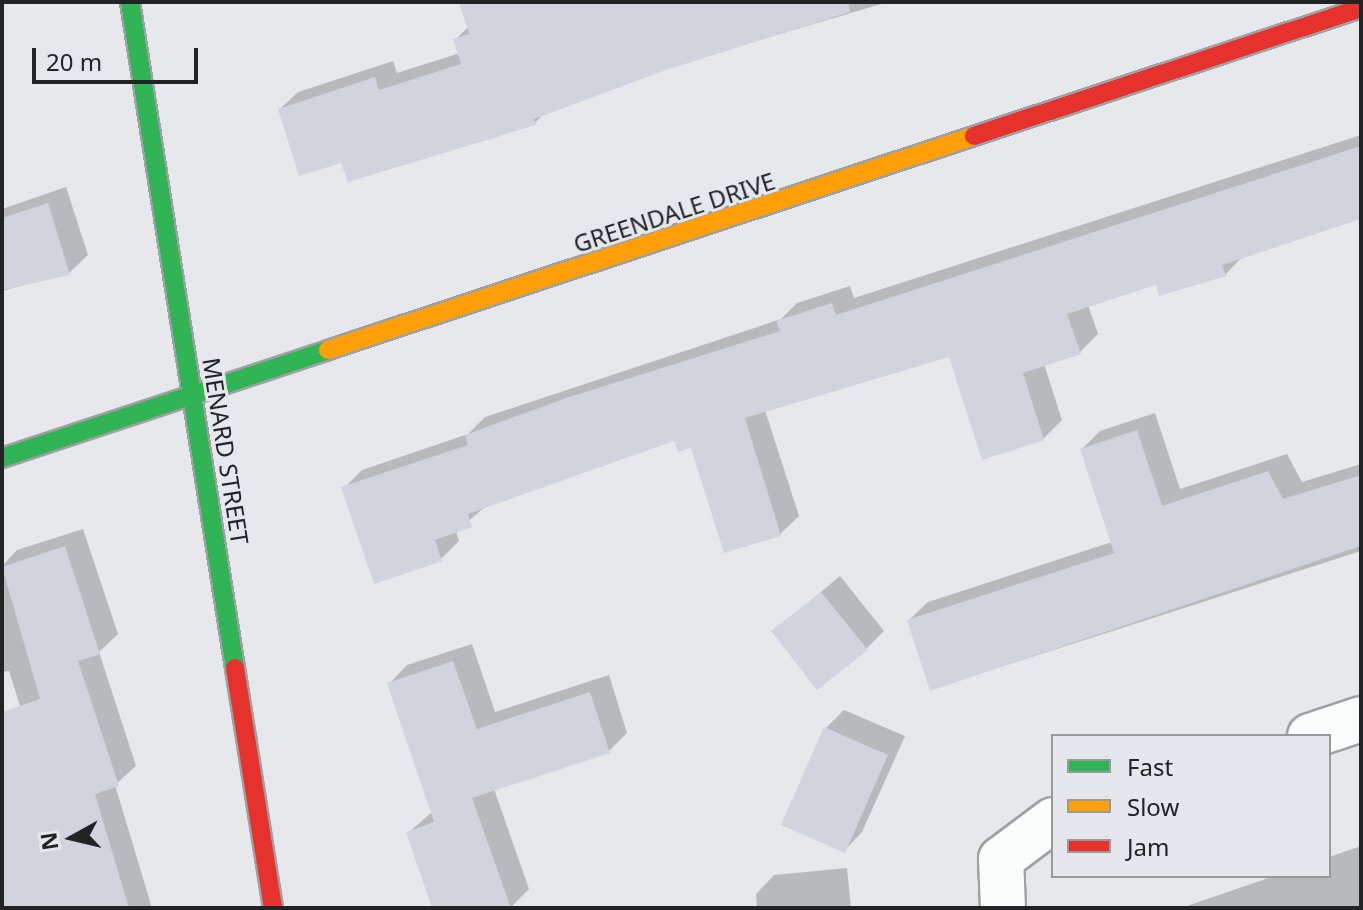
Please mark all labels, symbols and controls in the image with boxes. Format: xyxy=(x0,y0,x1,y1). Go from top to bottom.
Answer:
scale bar xyxy=(36,32,202,82)
text: 20 m xyxy=(46,45,102,78)
street label: GREENDALE DRIVE xyxy=(570,166,778,258)
street label: MENARD STREET xyxy=(197,355,255,547)
legend xyxy=(1051,734,1331,878)
text: Fast xyxy=(1127,750,1173,783)
text: Slow xyxy=(1127,790,1179,823)
north arrow xyxy=(32,798,112,878)
text: N xyxy=(32,830,64,852)
text: Jam xyxy=(1127,830,1169,863)

